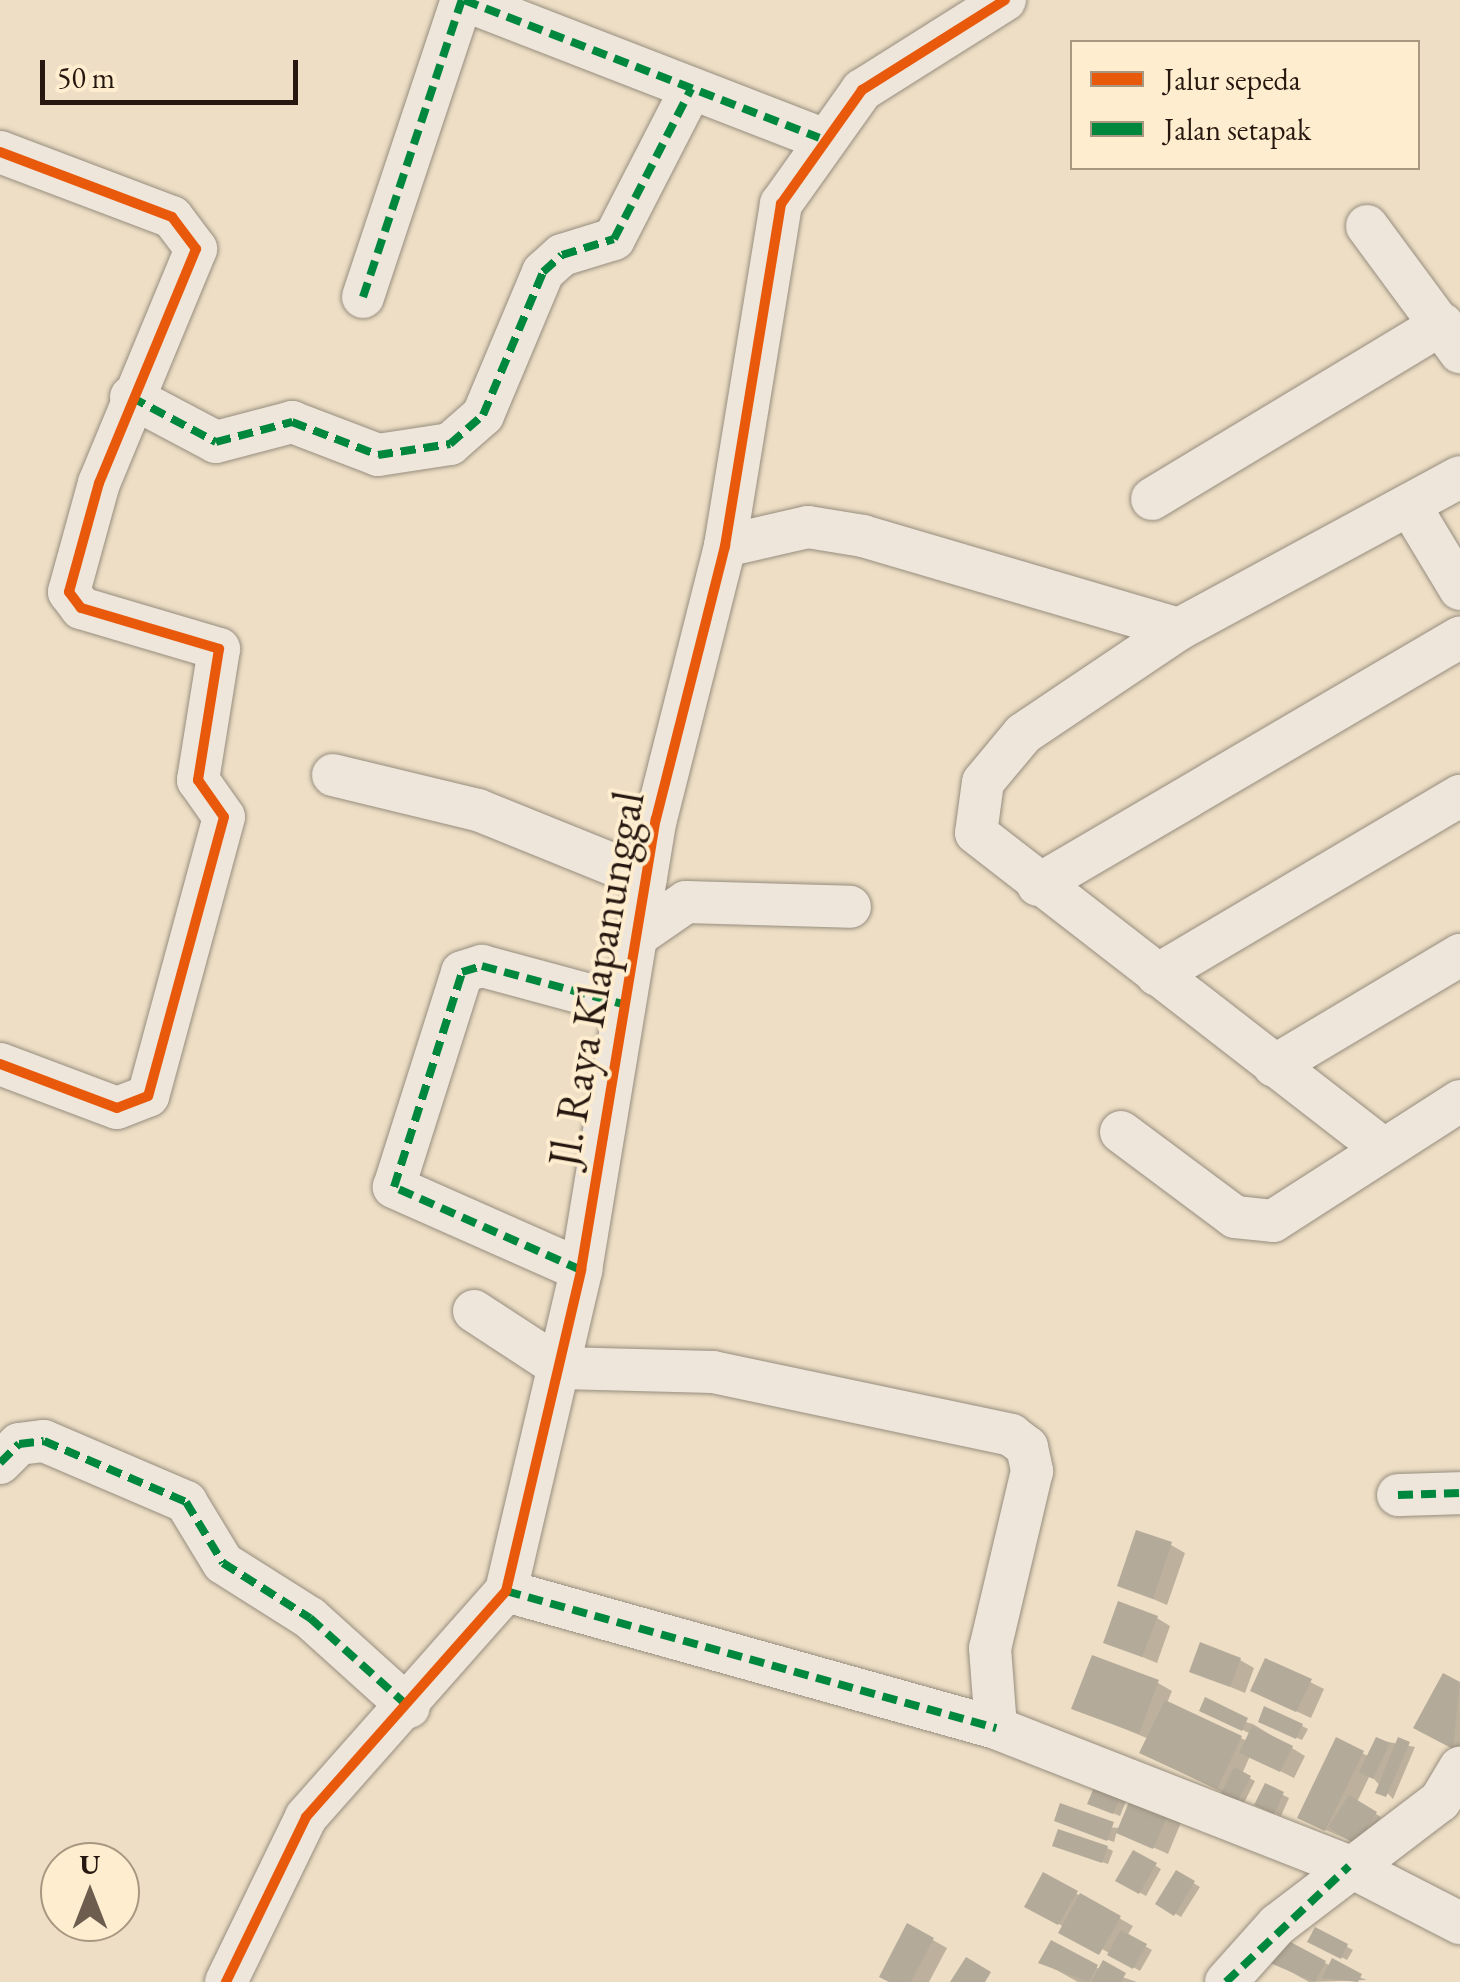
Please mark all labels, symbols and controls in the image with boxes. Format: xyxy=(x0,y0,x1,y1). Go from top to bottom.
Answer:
scale bar xyxy=(45,40,302,102)
legend xyxy=(1070,40,1420,170)
text: 50 m xyxy=(57,58,115,97)
text: Jalur sepeda xyxy=(1164,60,1301,99)
text: Jalan setapak xyxy=(1164,110,1311,149)
street label: Jl. Raya Klapanunggal xyxy=(536,787,656,1171)
north arrow xyxy=(40,1842,140,1942)
text: U xyxy=(80,1846,100,1882)

